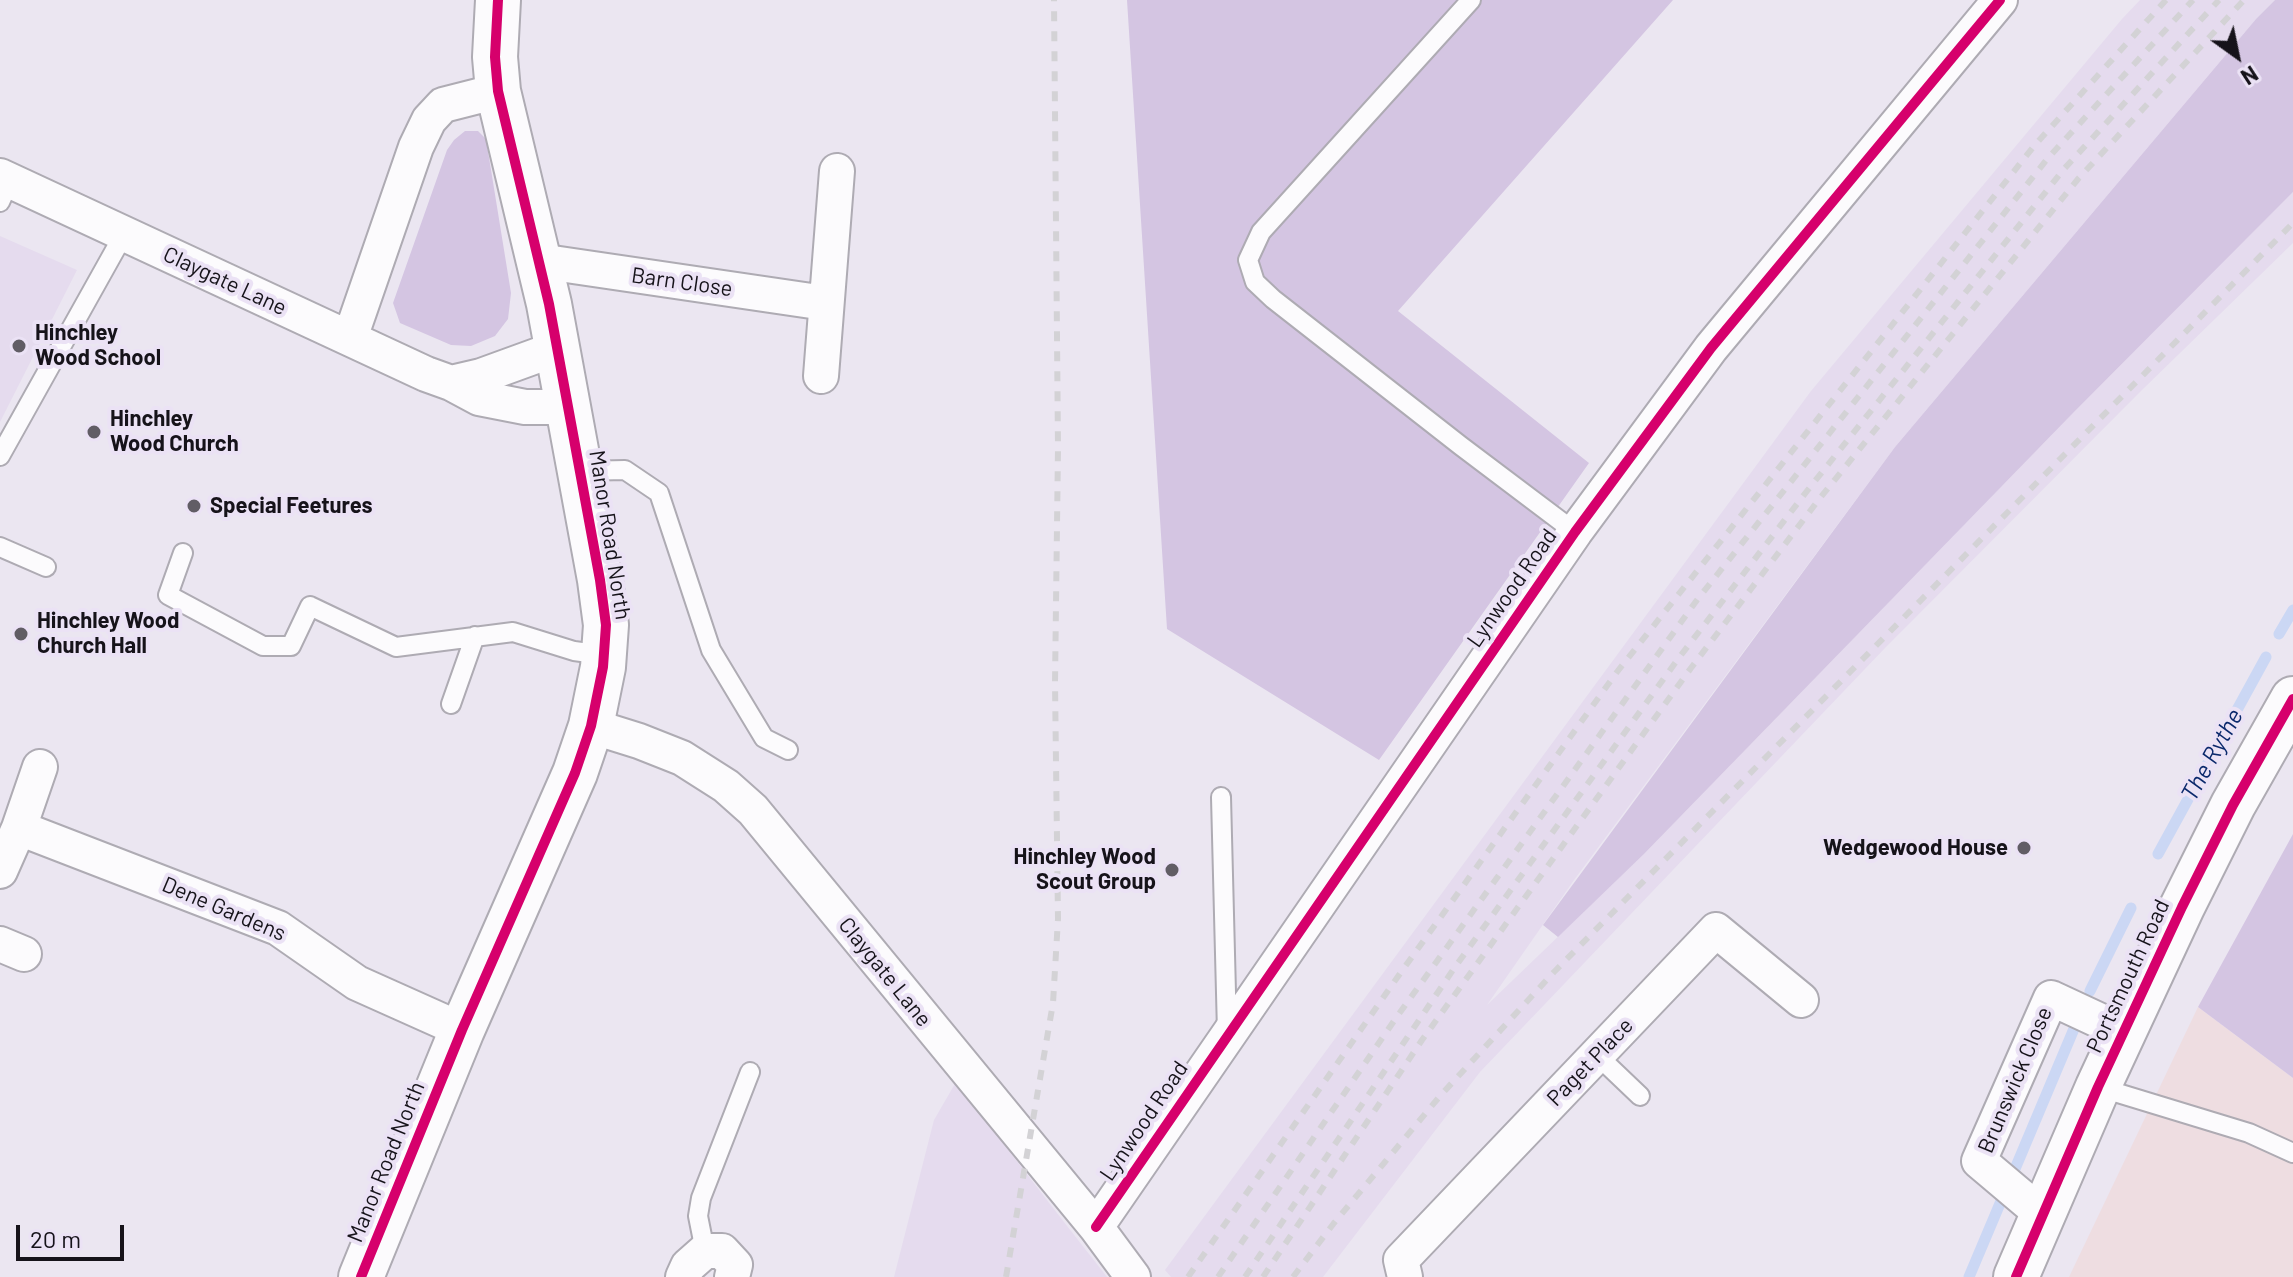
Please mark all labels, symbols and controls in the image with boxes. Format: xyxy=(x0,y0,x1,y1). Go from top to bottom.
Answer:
north arrow xyxy=(2197,16,2277,96)
text: N xyxy=(2237,61,2263,91)
street label: Claygate Lane xyxy=(159,241,291,321)
street label: Barn Close xyxy=(630,262,734,302)
place label: Hinchley Wood School xyxy=(35,320,161,372)
marker: Hinchley Wood School xyxy=(10,337,28,355)
place label: Hinchley Wood Church xyxy=(110,406,239,458)
marker: Hinchley Wood Church xyxy=(85,423,103,441)
street label: Manor Road North xyxy=(584,448,636,622)
place label: Special Feetures xyxy=(210,493,373,519)
marker: Special Feetures xyxy=(185,497,203,515)
street label: Lynwood Road xyxy=(1461,524,1563,652)
place label: Hinchley Wood Church Hall xyxy=(37,608,179,660)
marker: Hinchley Wood Church Hall xyxy=(12,625,30,643)
water label: The Rythe xyxy=(2175,704,2249,806)
place label: Wedgewood House xyxy=(1823,835,2008,861)
marker: Wedgewood House xyxy=(2015,839,2033,857)
place label: Hinchley Wood Scout Group xyxy=(1014,844,1156,896)
marker: Hinchley Wood Scout Group xyxy=(1163,861,1181,879)
street label: Dene Gardens xyxy=(158,871,290,947)
street label: Portsmouth Road xyxy=(2081,895,2175,1057)
street label: Claygate Lane xyxy=(833,912,937,1032)
street label: Brunswick Close xyxy=(1972,1003,2058,1157)
street label: Paget Place xyxy=(1541,1012,1639,1112)
street label: Lynwood Road xyxy=(1094,1056,1194,1186)
street label: Manor Road North xyxy=(342,1078,430,1246)
scale bar xyxy=(20,1209,128,1259)
text: 20 m xyxy=(30,1224,81,1253)

